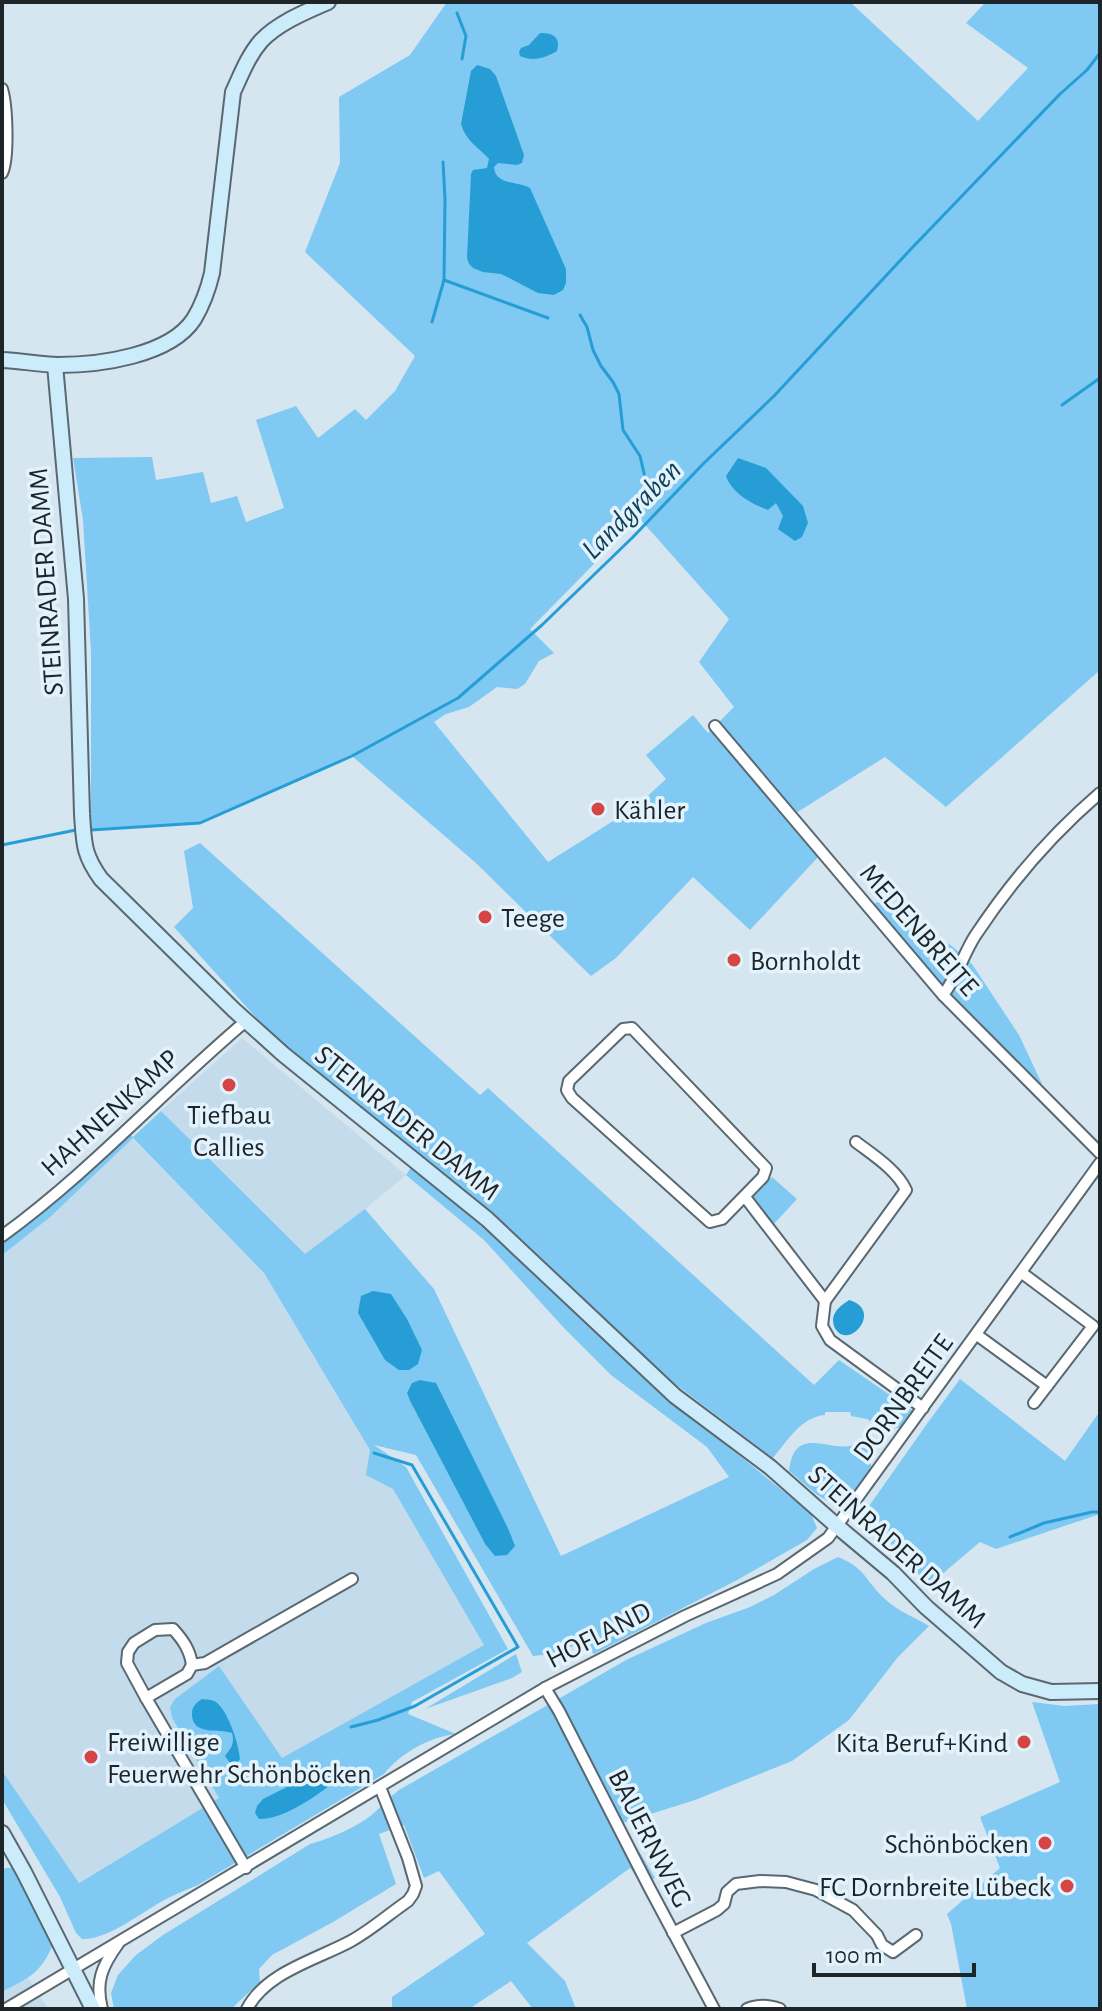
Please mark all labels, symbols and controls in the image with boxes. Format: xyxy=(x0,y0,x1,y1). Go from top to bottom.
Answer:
water label: Landgraben xyxy=(576,454,687,565)
street label: STEINRADER DAMM xyxy=(25,467,69,697)
place label: Kähler xyxy=(614,797,685,825)
marker: Kähler xyxy=(589,800,607,818)
street label: MEDENBREITE xyxy=(854,859,983,1002)
place label: Teege xyxy=(501,905,565,933)
marker: Teege xyxy=(476,908,494,926)
place label: Bornholdt xyxy=(750,948,860,976)
marker: Bornholdt xyxy=(725,951,743,969)
street label: STEINRADER DAMM xyxy=(309,1041,504,1206)
street label: HAHNENKAMP xyxy=(36,1045,184,1182)
marker: Tiefbau Callies xyxy=(220,1076,238,1094)
place label: Tiefbau Callies xyxy=(187,1102,271,1162)
street label: DORNBREITE xyxy=(849,1330,959,1467)
street label: STEINRADER DAMM xyxy=(803,1461,991,1634)
street label: HOFLAND xyxy=(542,1598,656,1674)
place label: Freiwillige Feuerwehr Schönböcken xyxy=(107,1729,371,1789)
place label: Kita Beruf+Kind xyxy=(836,1730,1008,1758)
marker: Kita Beruf+Kind xyxy=(1015,1733,1033,1751)
marker: Freiwillige Feuerwehr Schönböcken xyxy=(82,1748,100,1766)
street label: BAUERNWEG xyxy=(603,1765,696,1912)
place label: Schönböcken xyxy=(884,1831,1029,1859)
marker: Schönböcken xyxy=(1036,1834,1054,1852)
place label: FC Dornbreite Lübeck xyxy=(819,1874,1051,1902)
marker: FC Dornbreite Lübeck xyxy=(1058,1877,1076,1895)
scale bar xyxy=(814,1927,974,1977)
text: 100 m xyxy=(826,1944,883,1968)

